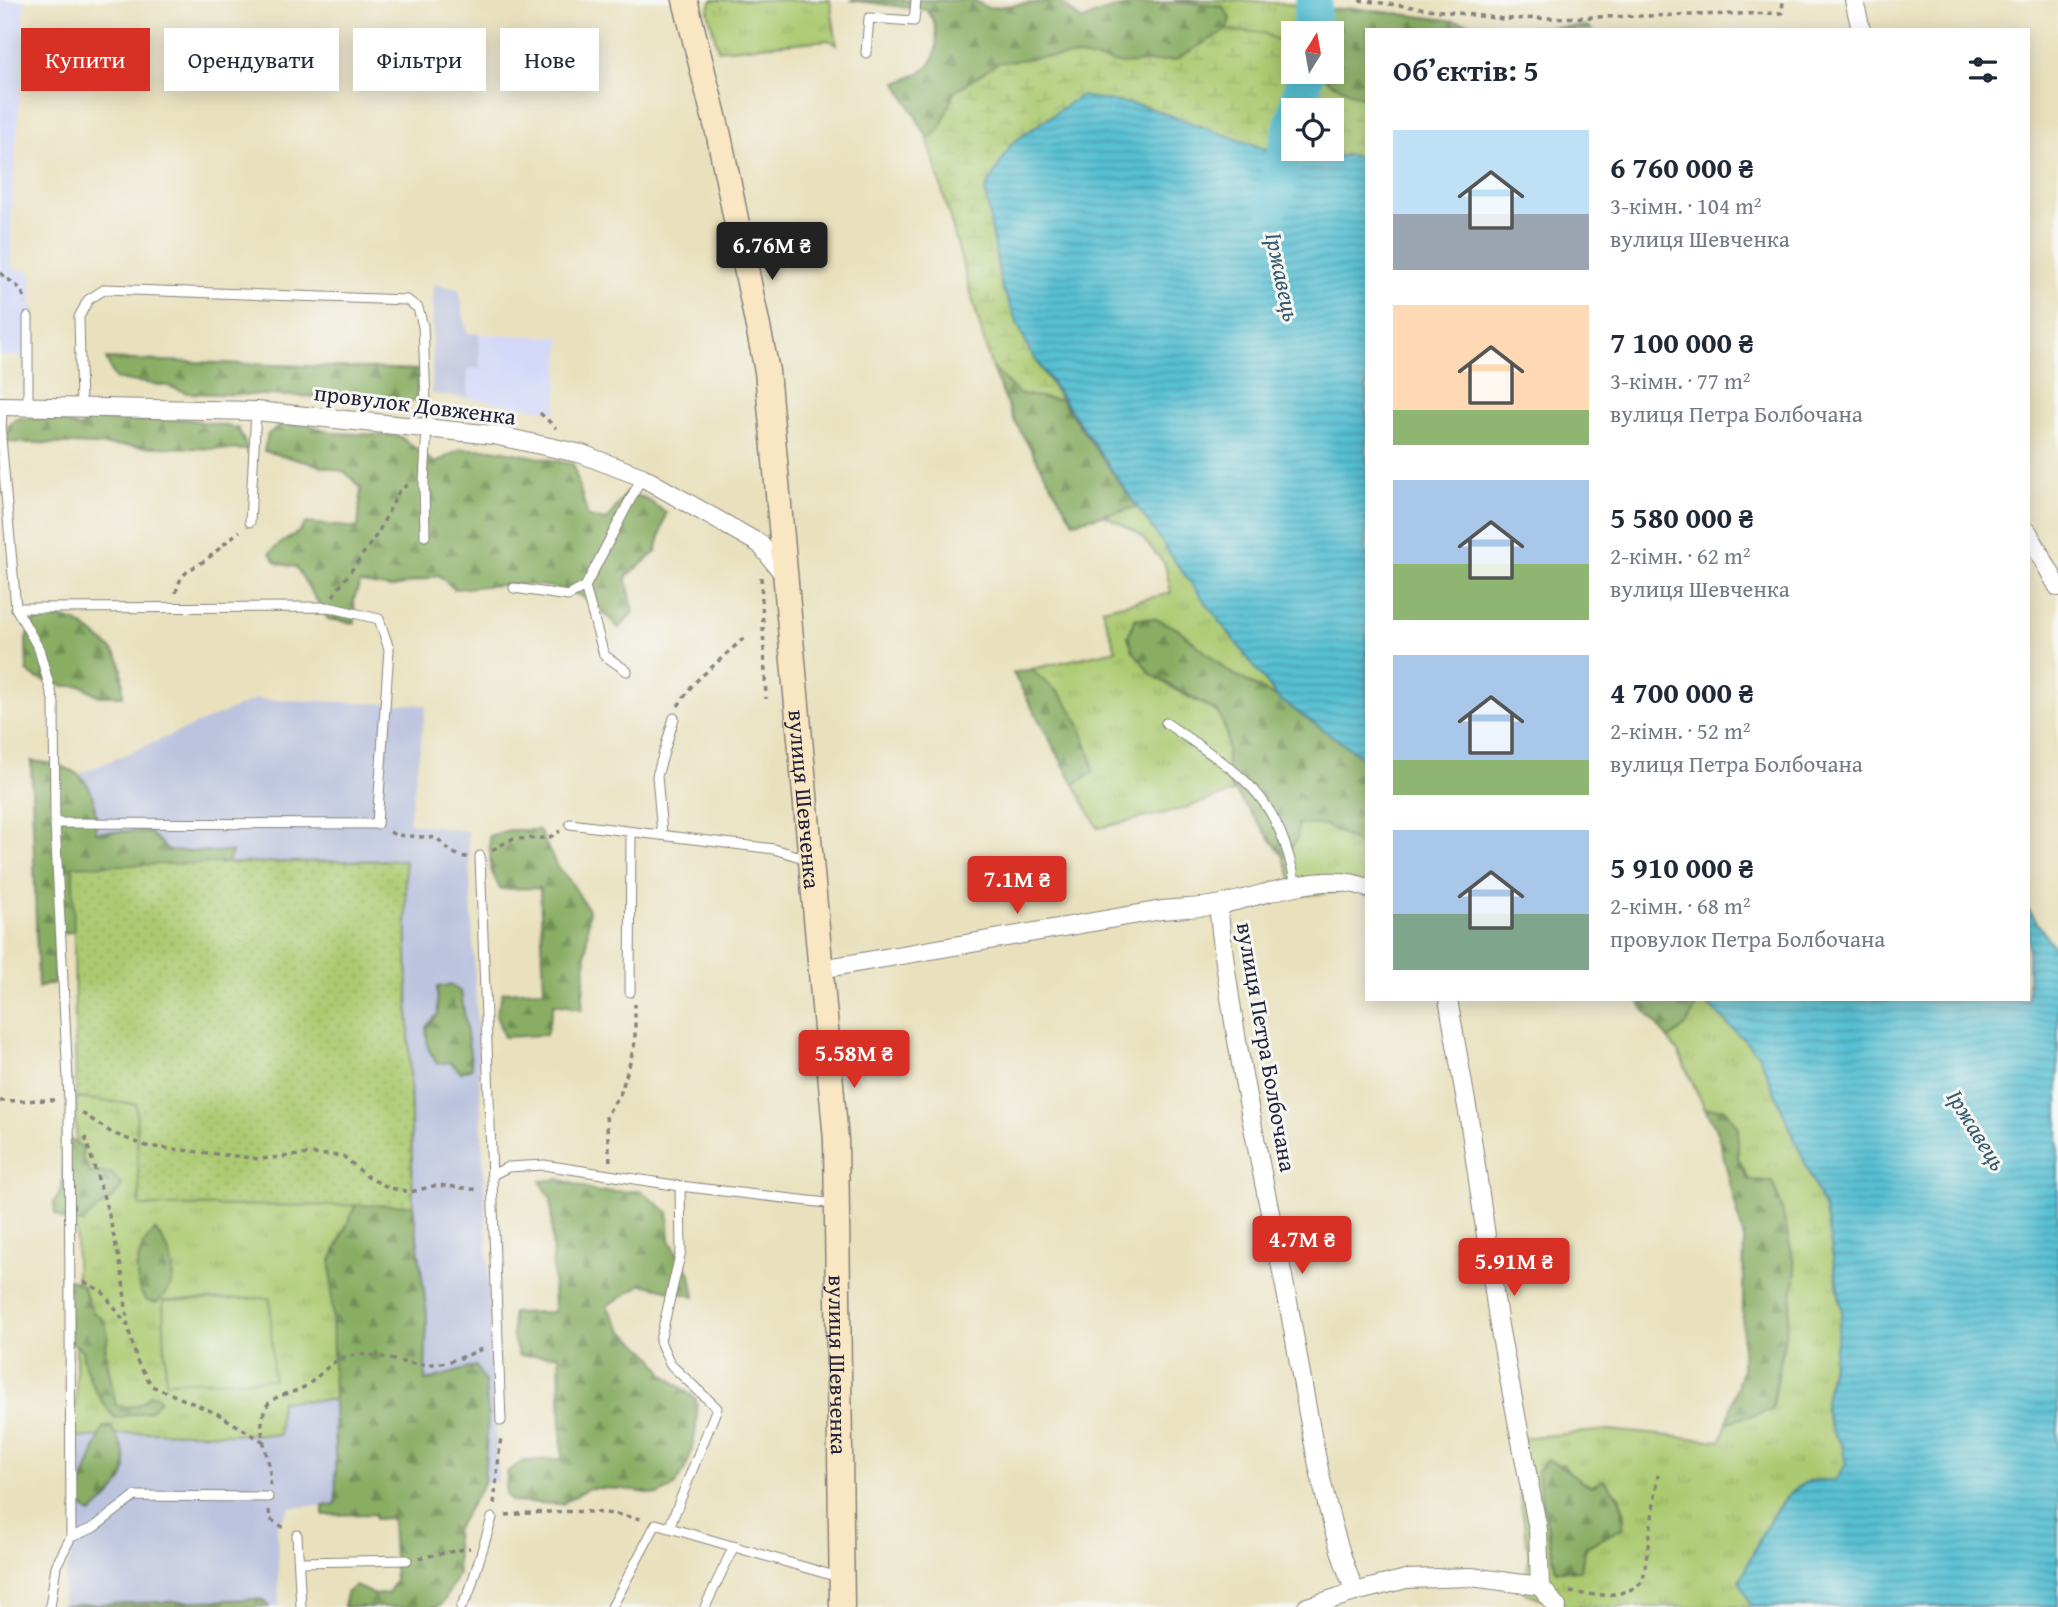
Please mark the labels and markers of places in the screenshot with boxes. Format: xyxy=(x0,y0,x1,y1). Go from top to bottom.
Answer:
pin: 6.76M ₴ xyxy=(707,222,837,282)
pin: 7.1M ₴ xyxy=(960,856,1074,916)
pin: 5.58M ₴ xyxy=(789,1030,919,1090)
pin: 4.7M ₴ xyxy=(1245,1216,1359,1276)
pin: 5.91M ₴ xyxy=(1449,1238,1579,1298)

